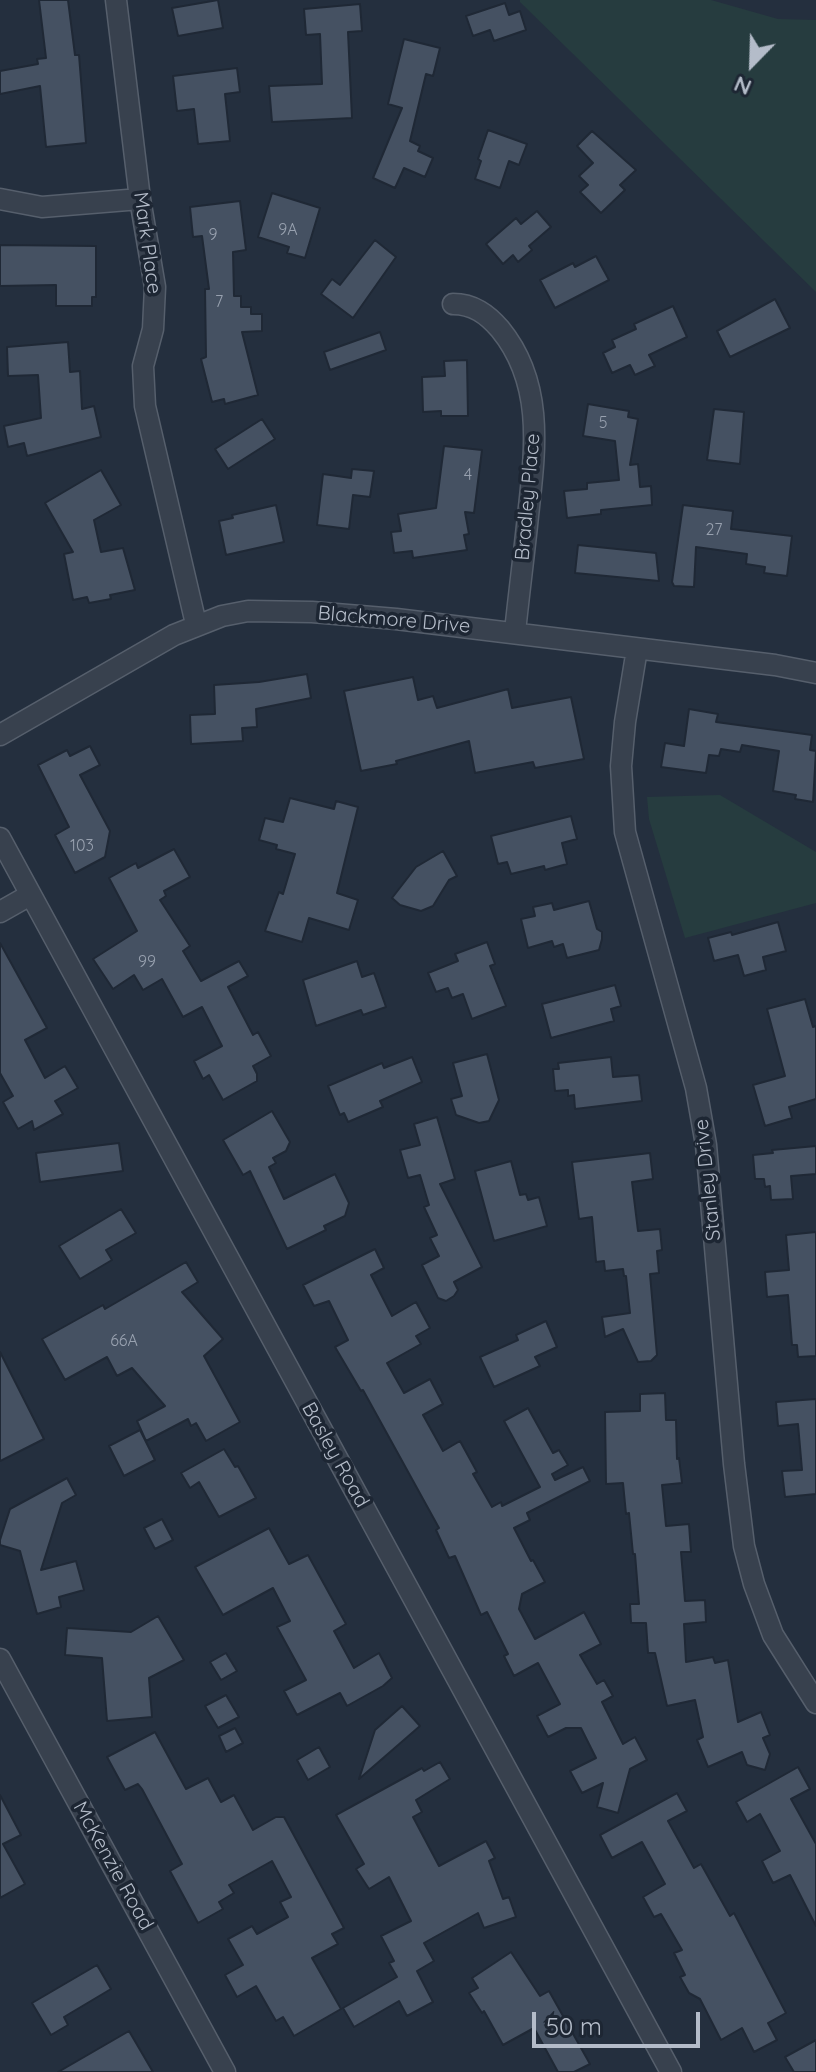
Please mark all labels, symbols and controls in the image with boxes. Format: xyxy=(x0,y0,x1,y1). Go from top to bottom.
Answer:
north arrow xyxy=(712,24,792,104)
text: N xyxy=(730,70,756,102)
street label: Mark Place xyxy=(128,190,166,296)
house number: 9A xyxy=(278,220,298,240)
house number: 9 xyxy=(209,225,217,245)
house number: 7 xyxy=(215,292,223,312)
house number: 5 xyxy=(599,413,607,433)
street label: Bradley Place xyxy=(510,432,546,562)
house number: 4 xyxy=(464,465,472,485)
house number: 27 xyxy=(706,520,722,540)
street label: Blackmore Drive xyxy=(317,601,471,639)
house number: 103 xyxy=(70,836,94,856)
house number: 99 xyxy=(138,952,156,972)
street label: Stanley Drive xyxy=(690,1118,726,1242)
house number: 66A xyxy=(110,1331,138,1351)
street label: Basley Road xyxy=(296,1398,374,1512)
street label: McKenzie Road xyxy=(68,1798,158,1934)
scale bar xyxy=(536,1996,704,2046)
text: 50 m xyxy=(546,2011,602,2041)

